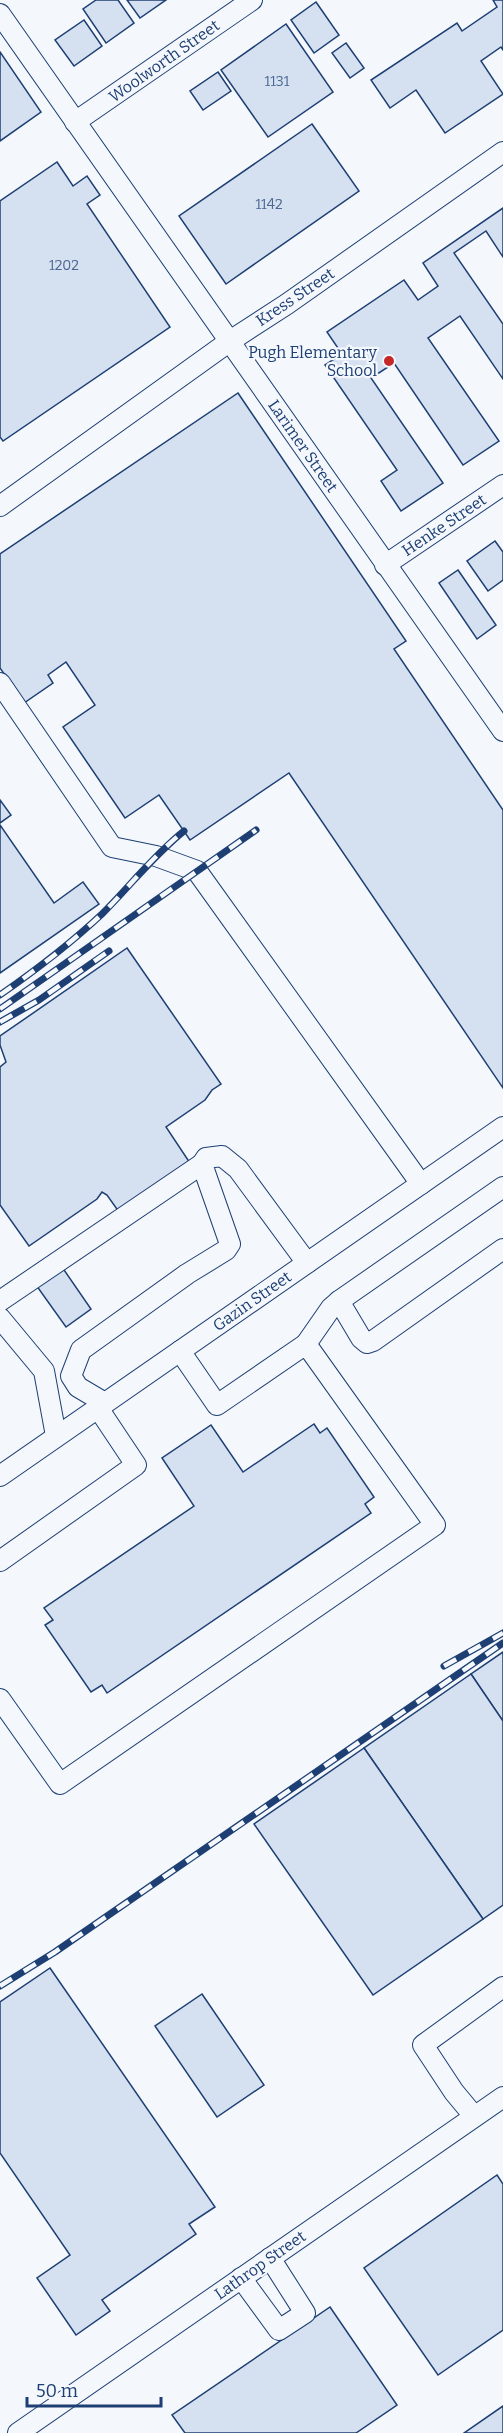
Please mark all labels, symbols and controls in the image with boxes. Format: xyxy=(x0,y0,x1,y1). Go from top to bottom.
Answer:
street label: Woolworth Street xyxy=(105,16,223,106)
house number: 1131 xyxy=(264,73,290,90)
house number: 1142 xyxy=(255,196,283,213)
house number: 1202 xyxy=(49,257,79,274)
street label: Kress Street xyxy=(252,264,338,330)
place label: Pugh Elementary School xyxy=(248,343,378,380)
marker: Pugh Elementary School xyxy=(382,354,396,368)
street label: Larimer Street xyxy=(264,396,342,496)
street label: Henke Street xyxy=(398,490,490,560)
street label: Gazin Street xyxy=(209,1267,295,1335)
street label: Lathrop Street xyxy=(211,2226,309,2303)
scale bar xyxy=(27,2370,160,2408)
text: 50 m xyxy=(36,2380,78,2402)

